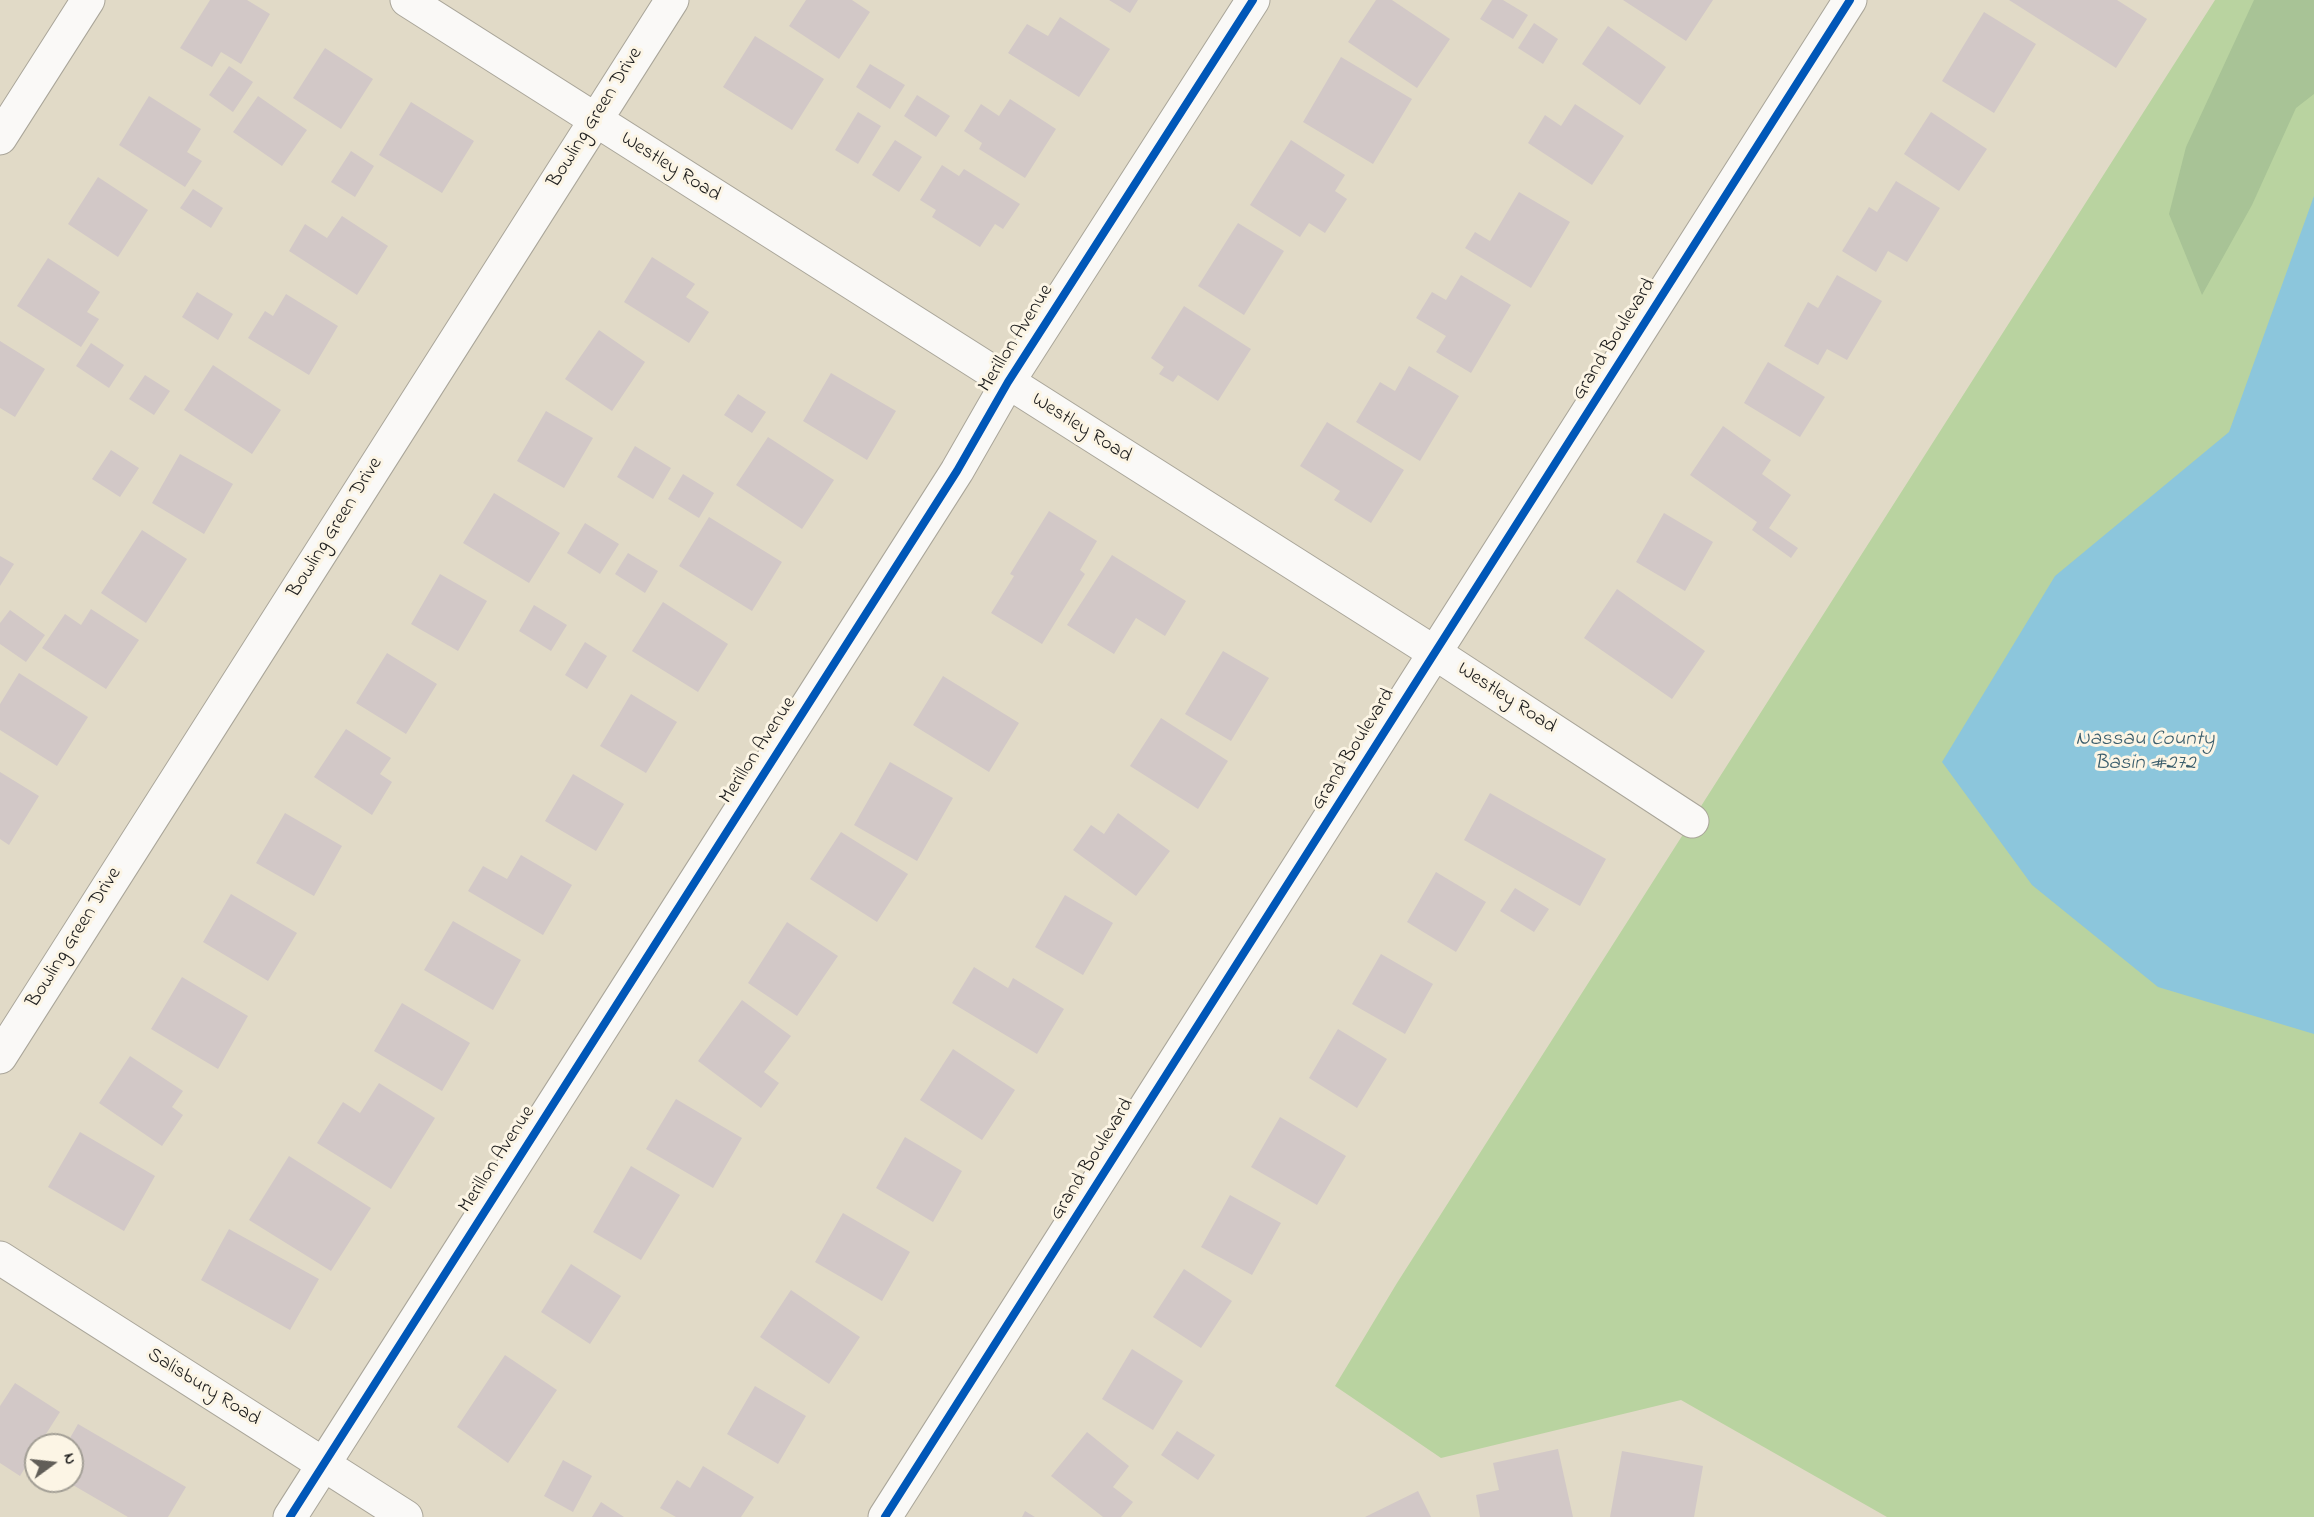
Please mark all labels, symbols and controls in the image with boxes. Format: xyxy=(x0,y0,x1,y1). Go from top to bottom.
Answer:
street label: Bowling Green Drive xyxy=(543,44,649,192)
street label: Westley Road xyxy=(616,128,724,208)
street label: Grand Boulevard xyxy=(1568,275,1662,405)
street label: Merillon Avenue xyxy=(974,281,1060,397)
street label: Westley Road xyxy=(1027,389,1135,469)
street label: Bowling Green Drive xyxy=(283,454,389,602)
street label: Westley Road xyxy=(1452,658,1560,740)
street label: Grand Boulevard xyxy=(1307,685,1401,815)
street label: Merillon Avenue xyxy=(716,693,802,809)
water label: Nassau County Basin #272 xyxy=(2076,728,2214,778)
street label: Bowling Green Drive xyxy=(22,864,128,1012)
street label: Grand Boulevard xyxy=(1046,1095,1140,1225)
street label: Merillon Avenue xyxy=(455,1102,541,1218)
street label: Salisbury Road xyxy=(142,1344,264,1432)
north arrow xyxy=(24,1433,84,1493)
text: N xyxy=(56,1451,82,1467)

